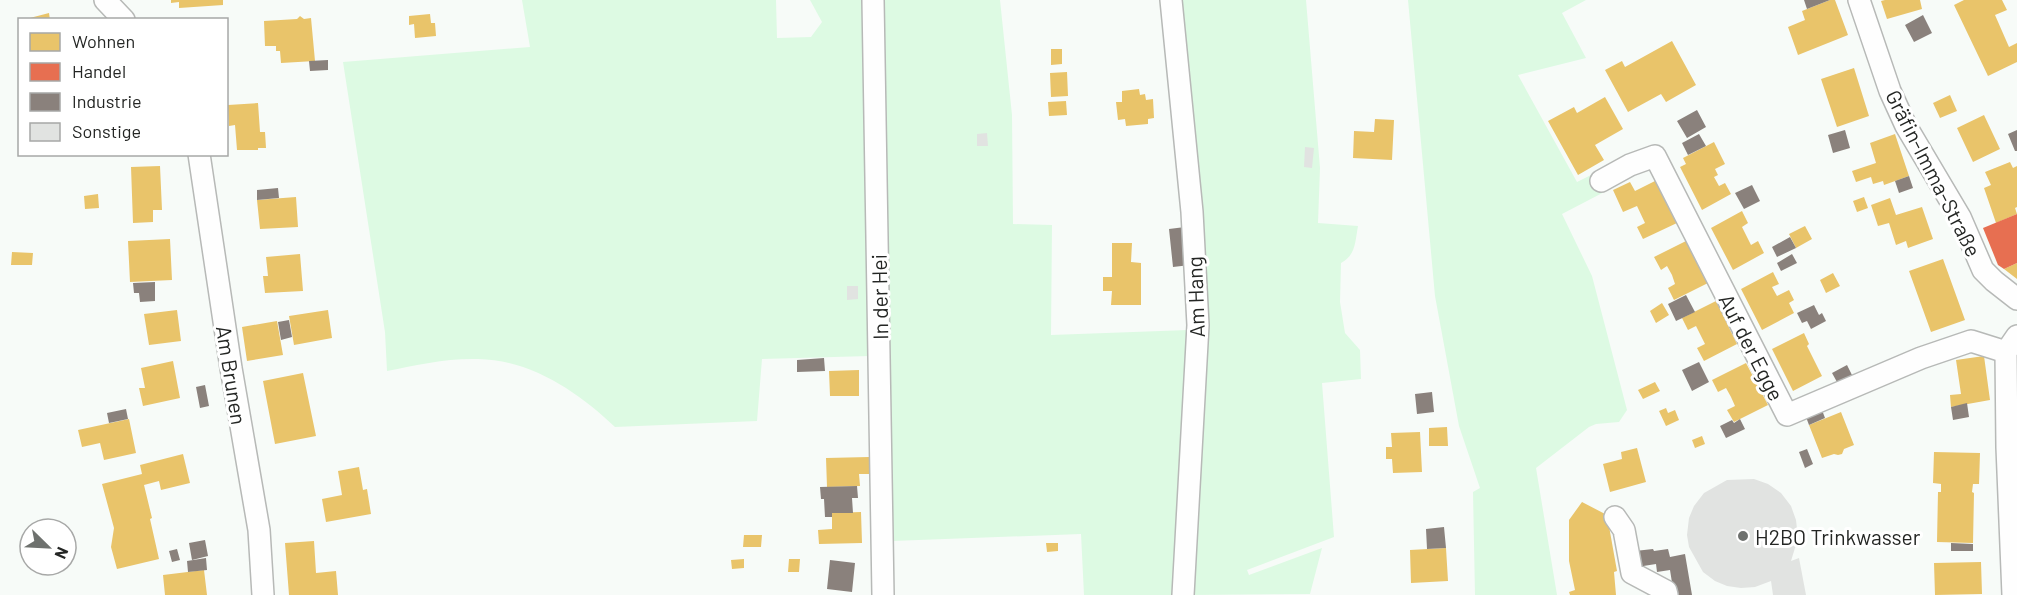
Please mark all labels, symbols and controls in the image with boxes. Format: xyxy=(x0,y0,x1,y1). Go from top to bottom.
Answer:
legend xyxy=(18,18,228,156)
text: Wohnen xyxy=(72,30,135,52)
text: Handel xyxy=(72,60,126,82)
street label: Gräfin-Imma-Straße xyxy=(1881,85,1987,261)
text: Industrie xyxy=(72,90,142,112)
text: Sonstige xyxy=(72,120,141,142)
street label: In der Hei xyxy=(866,254,892,340)
street label: Am Hang xyxy=(1181,256,1209,338)
street label: Auf der Egge xyxy=(1714,289,1790,405)
street label: Am Brunen xyxy=(212,324,252,426)
north arrow xyxy=(18,517,78,577)
place label: H2BO Trinkwasser xyxy=(1755,524,1921,549)
marker: H2BO Trinkwasser xyxy=(1736,529,1750,543)
text: N xyxy=(51,545,73,562)

